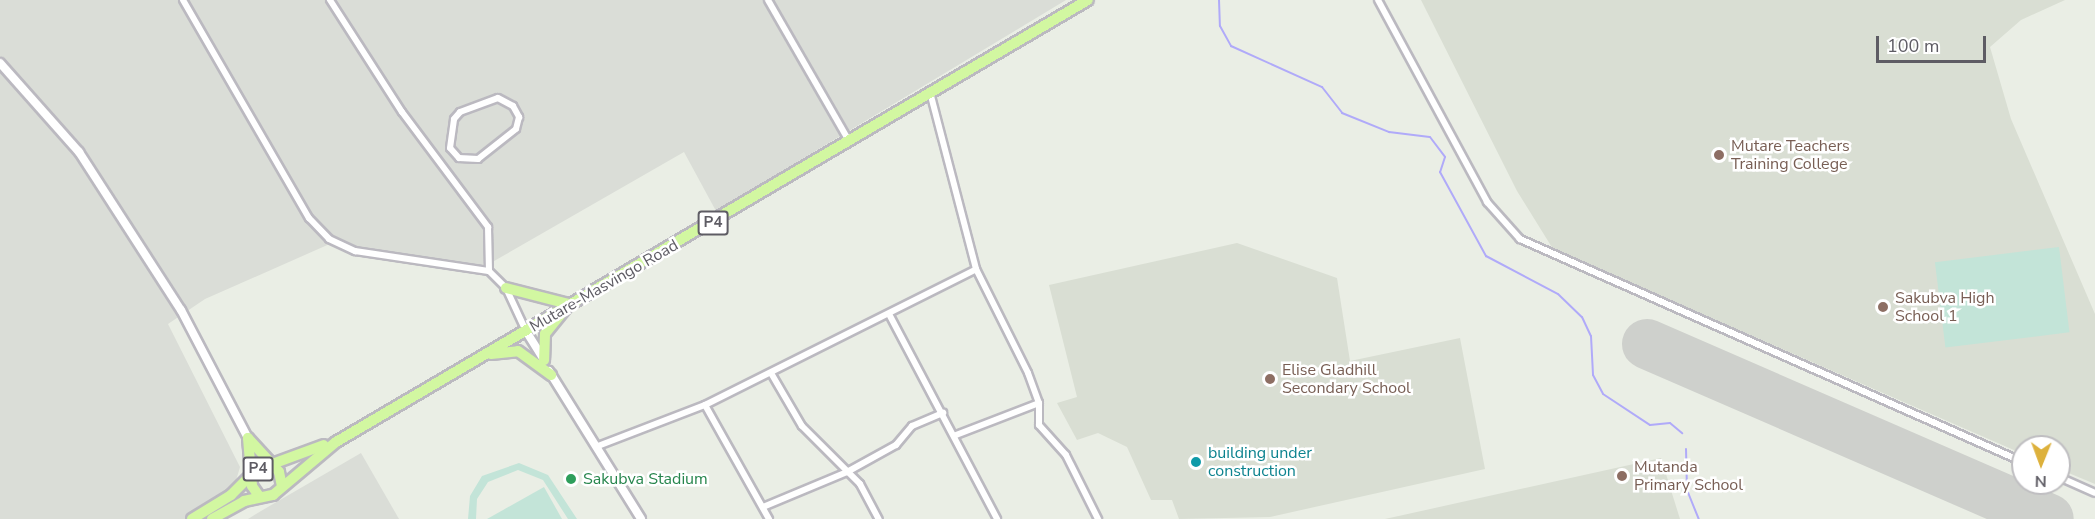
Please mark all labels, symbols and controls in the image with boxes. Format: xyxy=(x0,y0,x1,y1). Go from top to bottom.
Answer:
scale bar xyxy=(1879,24,1988,62)
text: 100 m xyxy=(1887,34,1939,58)
place label: Mutare Teachers Training College xyxy=(1731,136,1850,174)
marker: Mutare Teachers Training College xyxy=(1712,148,1726,162)
road number: P4 xyxy=(696,211,730,235)
street label: Mutare-Masvingo Road xyxy=(526,236,682,336)
place label: Sakubva High School 1 xyxy=(1895,288,1995,326)
marker: Sakubva High School 1 xyxy=(1876,300,1890,314)
place label: Elise Gladhill Secondary School xyxy=(1282,360,1411,398)
marker: Elise Gladhill Secondary School xyxy=(1263,372,1277,386)
north arrow xyxy=(2011,435,2071,495)
place label: building under construction xyxy=(1208,443,1312,481)
marker: building under construction xyxy=(1189,455,1203,469)
road number: P4 xyxy=(242,457,274,481)
place label: Mutanda Primary School xyxy=(1634,457,1743,495)
place label: Sakubva Stadium xyxy=(583,469,708,489)
marker: Mutanda Primary School xyxy=(1615,469,1629,483)
text: N xyxy=(2035,470,2047,492)
marker: Sakubva Stadium xyxy=(564,472,578,486)

